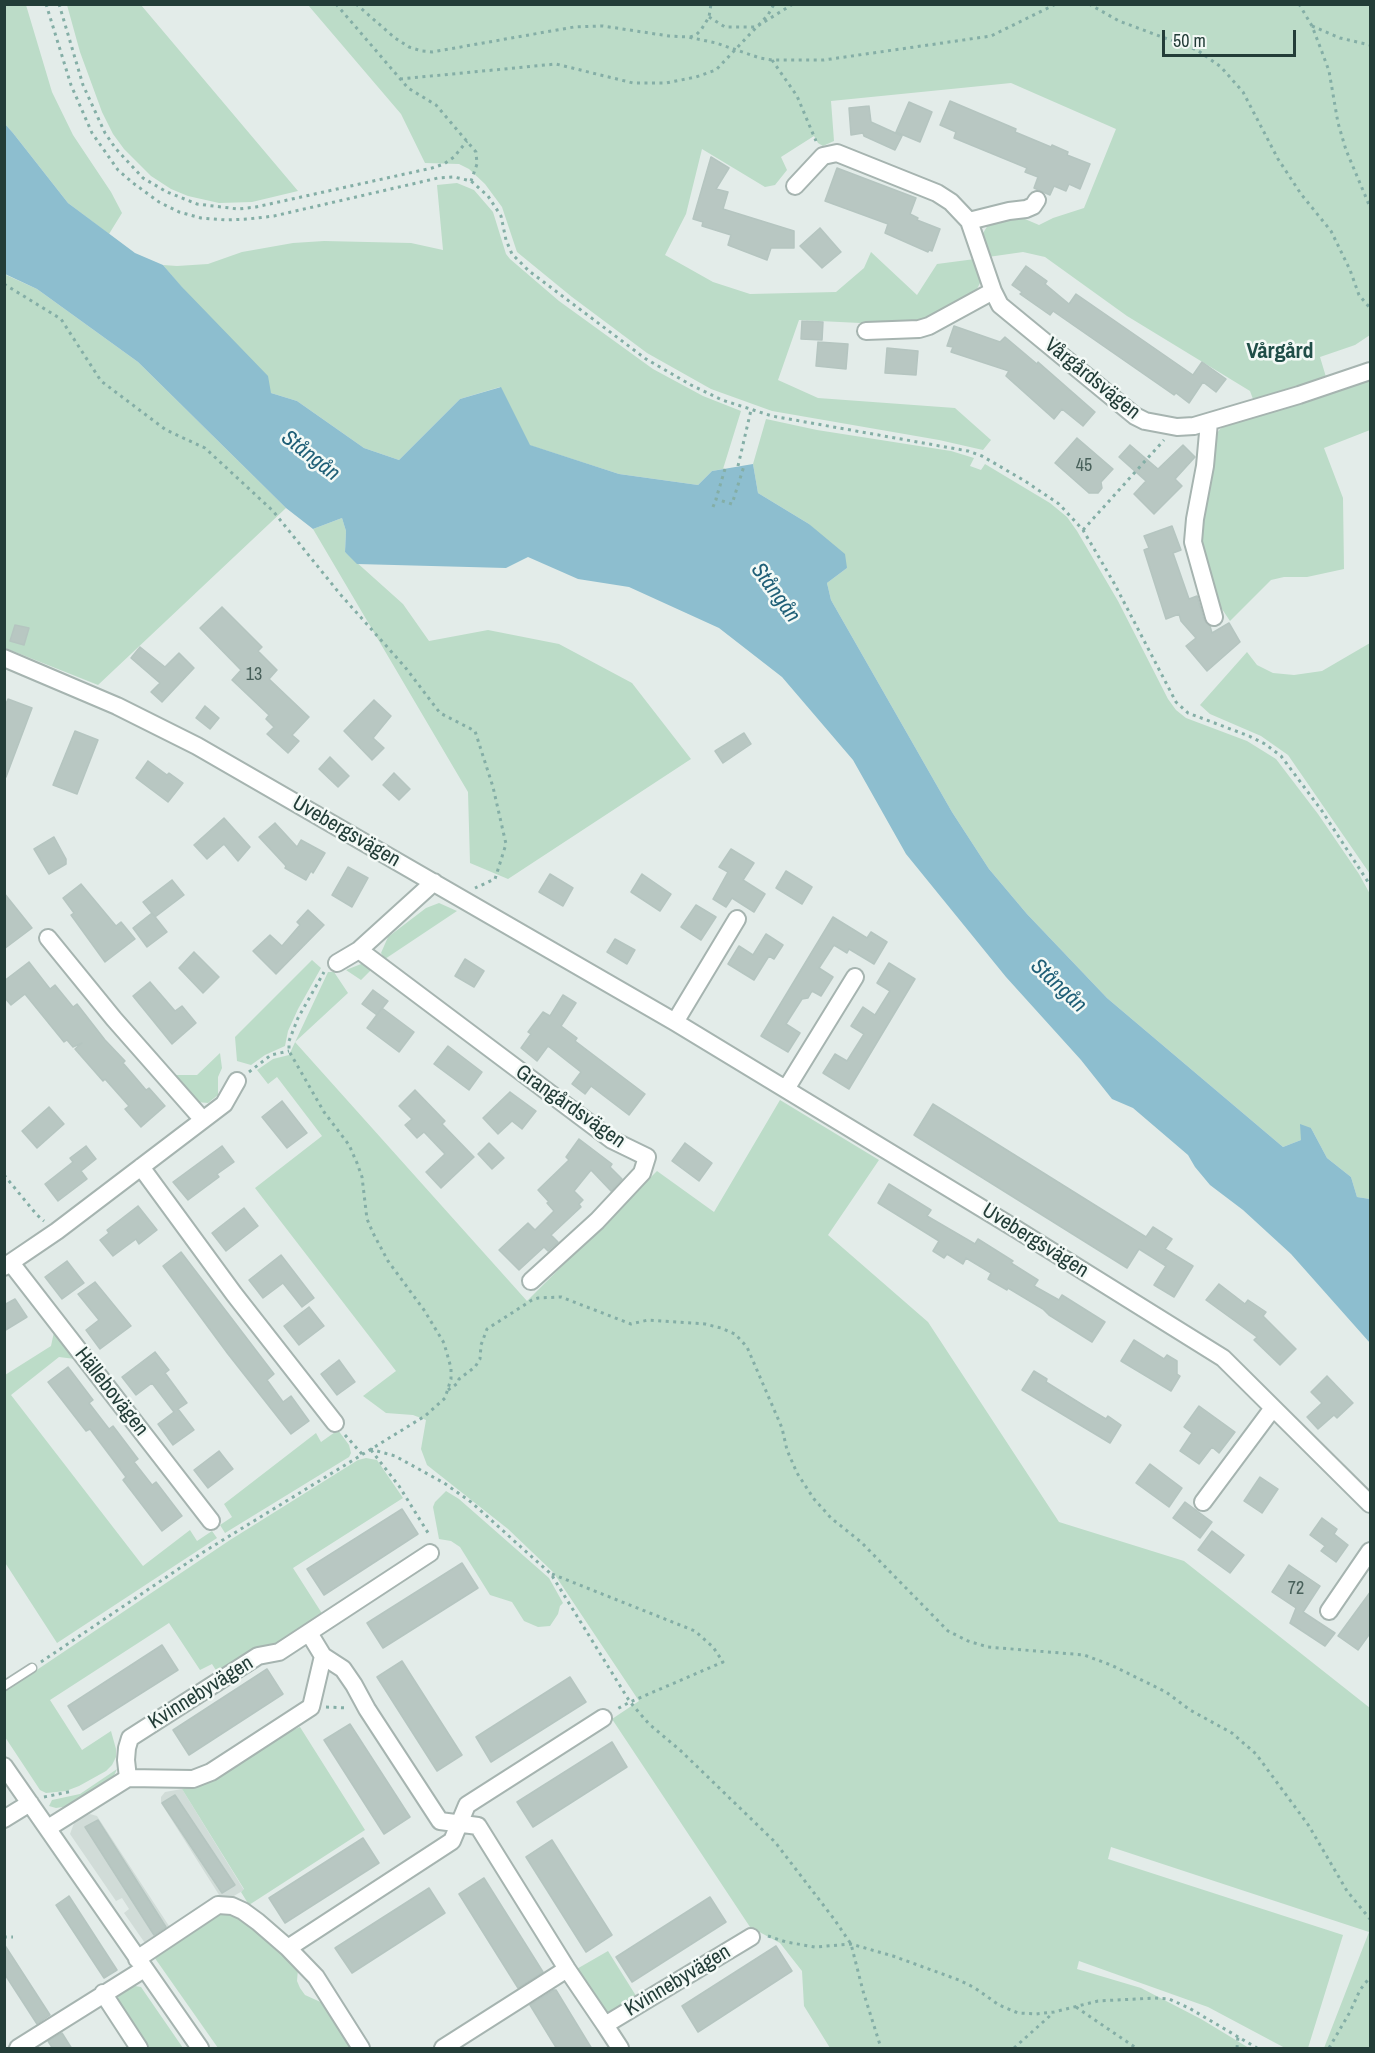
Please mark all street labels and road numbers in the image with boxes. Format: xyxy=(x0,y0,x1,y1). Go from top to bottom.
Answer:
street label: Vårgårdsvägen xyxy=(1039,333,1145,425)
street label: Uvebergsvägen xyxy=(287,791,405,873)
street label: Grangårdsvägen xyxy=(510,1060,630,1154)
street label: Uvebergsvägen xyxy=(977,1198,1093,1284)
street label: Hällebovägen xyxy=(69,1343,153,1441)
street label: Kvinnebyvägen xyxy=(144,1651,258,1735)
street label: Kvinnebyvägen xyxy=(621,1940,735,2022)

